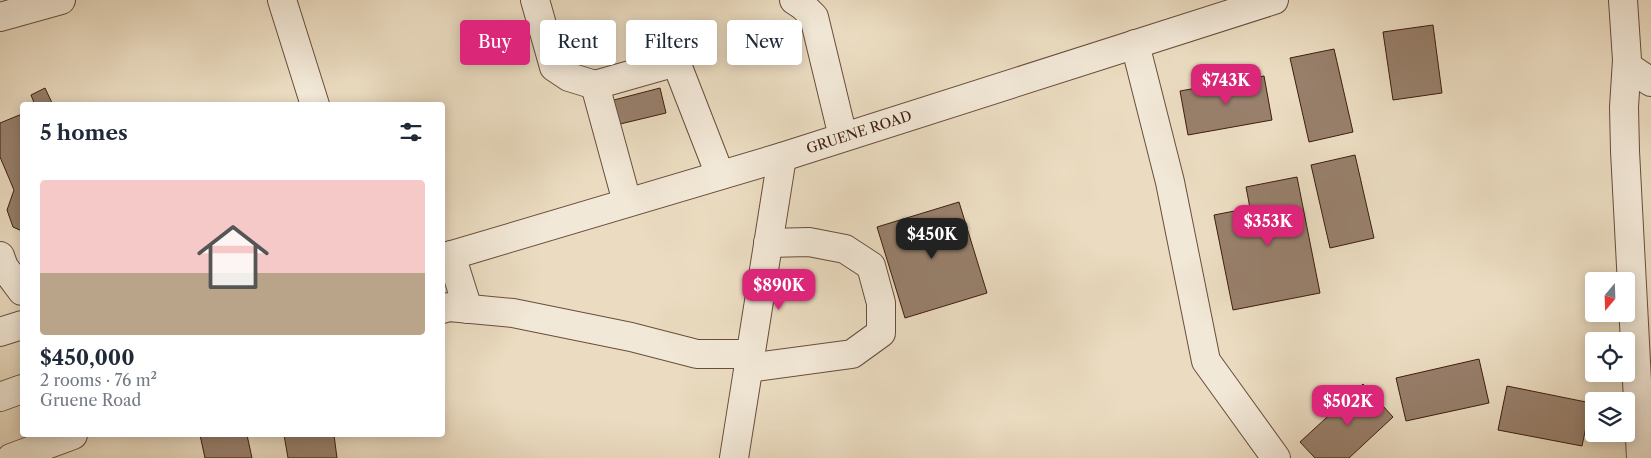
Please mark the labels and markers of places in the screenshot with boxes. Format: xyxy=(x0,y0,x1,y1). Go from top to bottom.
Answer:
pin: $743K xyxy=(1191,64,1261,106)
pin: $353K xyxy=(1233,204,1303,247)
pin: $450K xyxy=(897,218,967,260)
pin: $890K xyxy=(744,268,814,311)
pin: $502K xyxy=(1313,384,1383,427)

